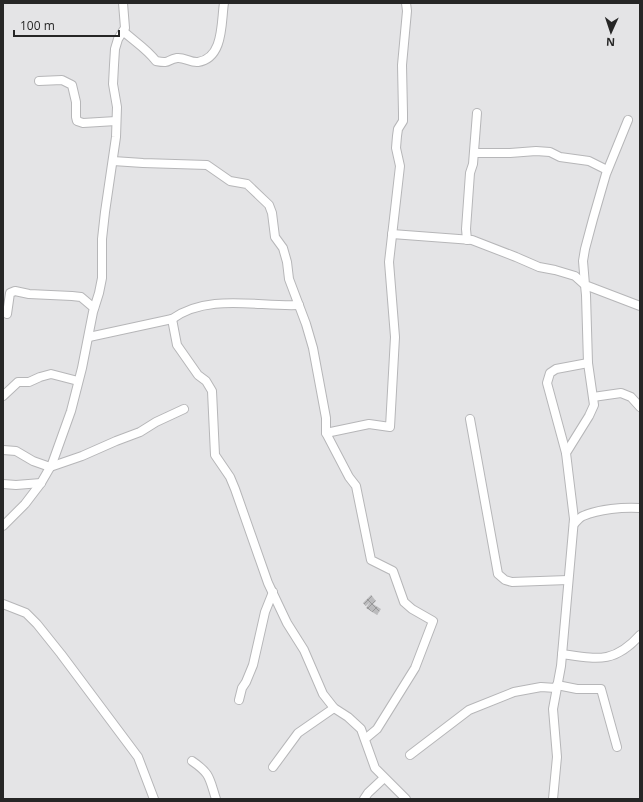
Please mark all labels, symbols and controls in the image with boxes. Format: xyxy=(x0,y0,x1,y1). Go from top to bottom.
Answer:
scale bar xyxy=(14,12,119,38)
north arrow xyxy=(591,12,631,52)
text: 100 m xyxy=(20,17,55,34)
text: N xyxy=(606,35,615,50)

